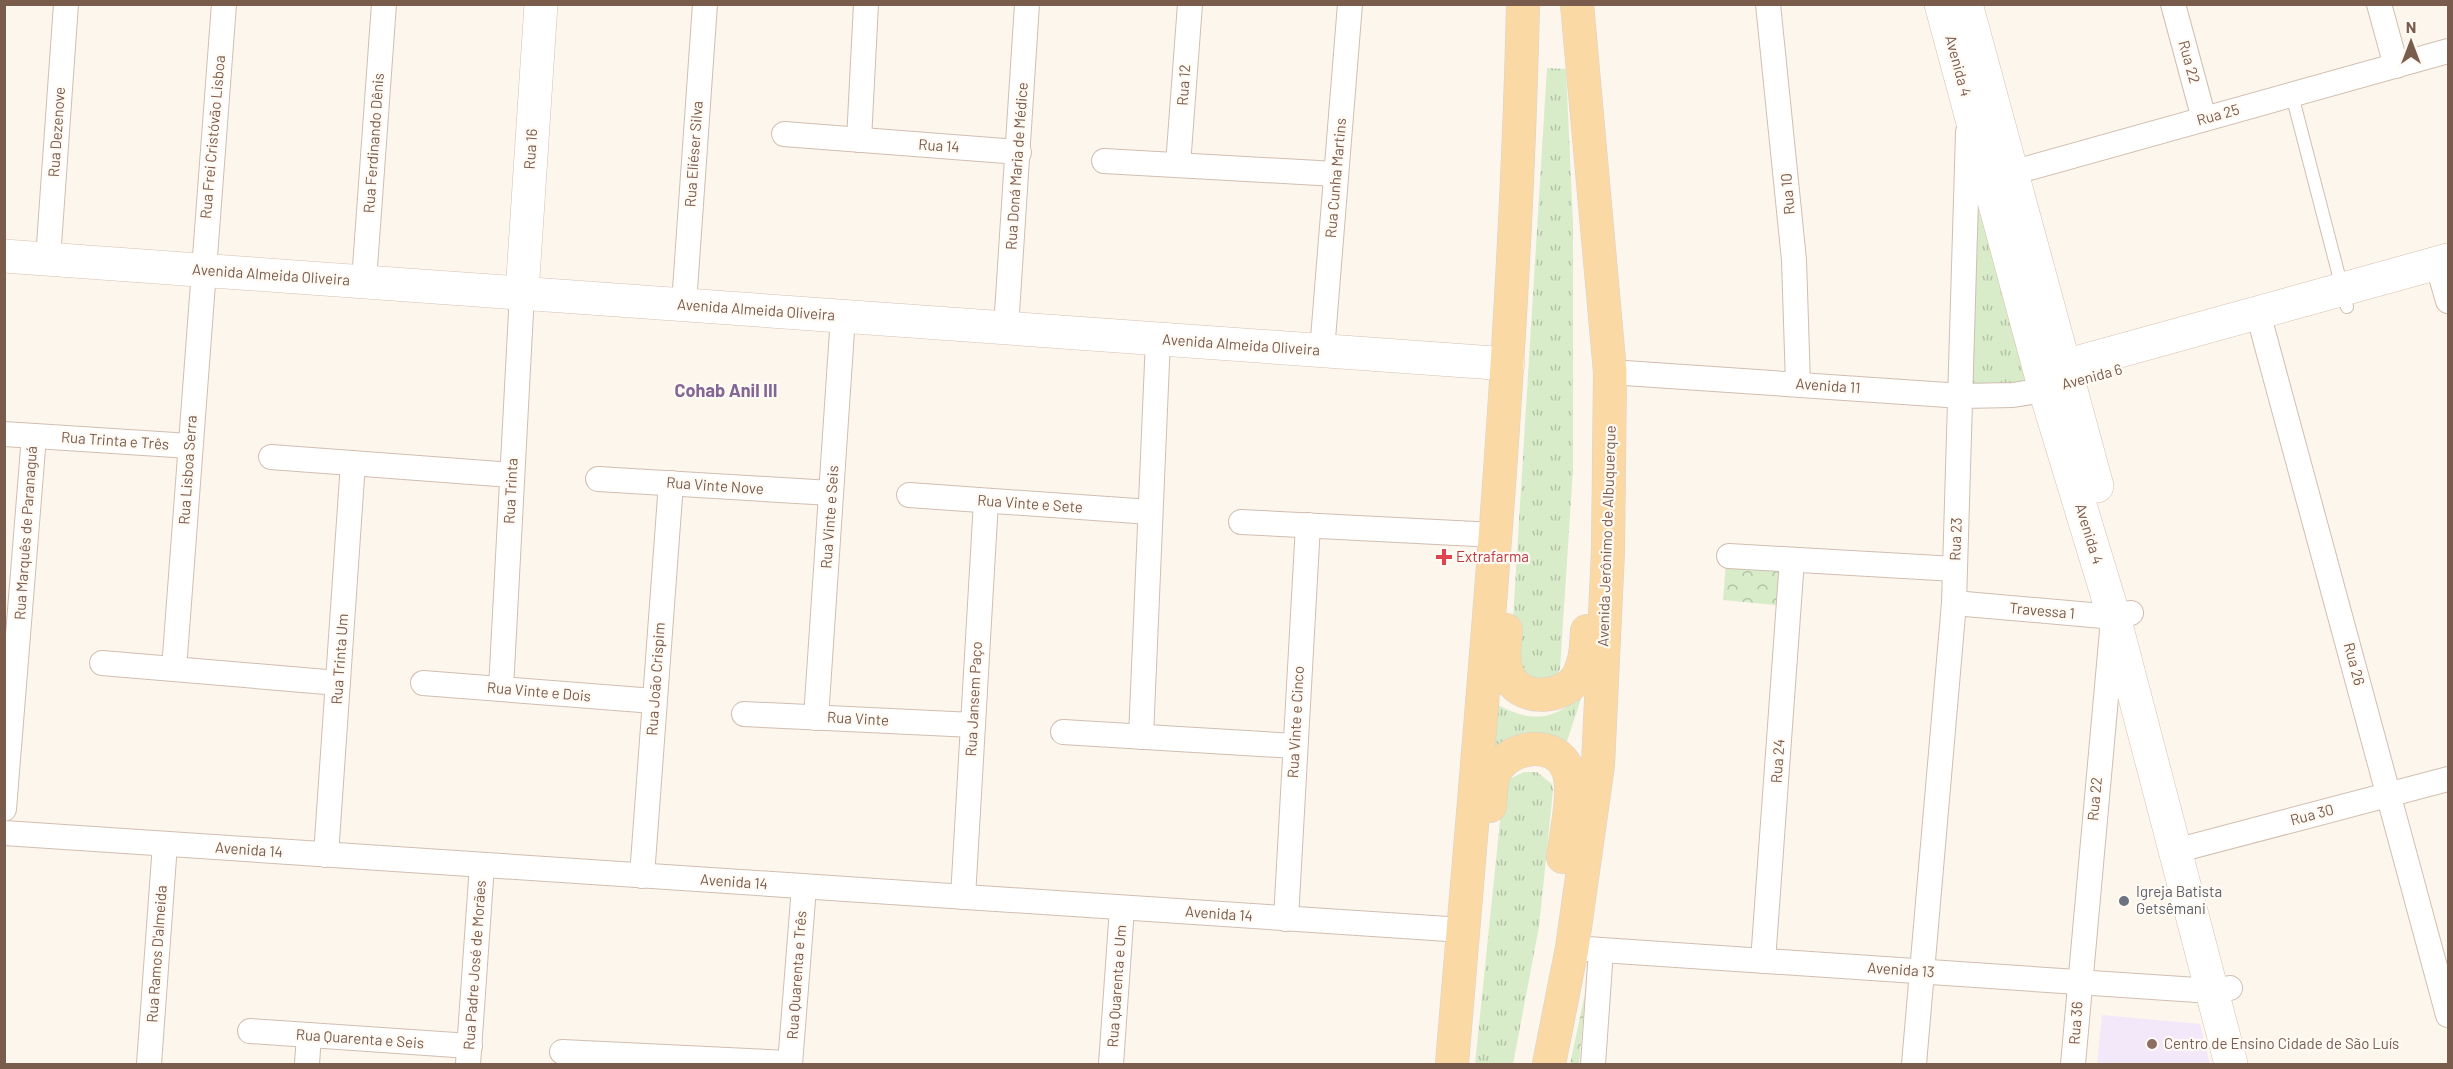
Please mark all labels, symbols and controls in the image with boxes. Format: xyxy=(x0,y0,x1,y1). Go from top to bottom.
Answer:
north arrow xyxy=(2381,12,2441,72)
text: N xyxy=(2406,17,2416,36)
street label: Avenida 4 xyxy=(1942,33,1976,98)
street label: Rua 22 xyxy=(2175,38,2205,85)
street label: Rua Frei Cristóvão Lisboa xyxy=(196,54,228,219)
street label: Rua 12 xyxy=(1173,64,1193,106)
street label: Rua Ferdinando Dênis xyxy=(359,72,387,214)
street label: Rua Doná Maria de Médice xyxy=(1001,81,1031,250)
street label: Rua Dezenove xyxy=(44,86,68,178)
street label: Rua 25 xyxy=(2194,99,2241,129)
street label: Rua Eliéser Silva xyxy=(680,100,706,208)
street label: Rua Cunha Martins xyxy=(1321,117,1349,239)
street label: Rua 16 xyxy=(520,128,540,170)
street label: Rua 14 xyxy=(918,135,960,155)
street label: Rua 10 xyxy=(1776,173,1798,216)
street label: Avenida Almeida Oliveira xyxy=(192,260,351,288)
street label: Avenida Almeida Oliveira xyxy=(677,295,836,323)
street label: Avenida Almeida Oliveira xyxy=(1162,330,1321,358)
street label: Avenida 6 xyxy=(2059,359,2124,393)
street label: Avenida 11 xyxy=(1795,374,1861,396)
district label: Cohab Anil III xyxy=(675,379,777,401)
street label: Rua Lisboa Serra xyxy=(174,415,200,525)
street label: Avenida Jerônimo de Albuquerque xyxy=(1593,425,1619,647)
street label: Rua Trinta e Três xyxy=(60,427,170,453)
street label: Rua Marquês de Paranaguá xyxy=(10,445,40,620)
street label: Rua Trinta xyxy=(499,457,521,524)
street label: Rua Vinte e Seis xyxy=(816,465,842,569)
street label: Rua Vinte Nove xyxy=(666,473,764,497)
street label: Rua Vinte e Sete xyxy=(977,490,1083,516)
street label: Avenida 4 xyxy=(2072,501,2108,566)
street label: Rua 23 xyxy=(1945,517,1965,561)
place label: Extrafarma xyxy=(1456,547,1529,565)
marker: Extrafarma xyxy=(1437,550,1451,564)
street label: Travessa 1 xyxy=(2009,598,2076,622)
street label: Rua Trinta Um xyxy=(327,613,351,705)
street label: Rua João Crispim xyxy=(642,622,668,736)
street label: Rua 26 xyxy=(2341,640,2369,687)
street label: Rua Jansem Paço xyxy=(961,641,985,757)
street label: Rua Vinte e Cinco xyxy=(1283,665,1307,779)
street label: Rua Vinte e Dois xyxy=(486,677,592,705)
street label: Rua Vinte xyxy=(827,707,889,729)
street label: Rua 24 xyxy=(1766,738,1788,784)
street label: Rua 22 xyxy=(2083,776,2105,822)
street label: Rua 30 xyxy=(2288,800,2335,828)
street label: Avenida 14 xyxy=(215,838,284,860)
street label: Avenida 14 xyxy=(700,870,769,892)
street label: Rua Padre José de Morães xyxy=(459,879,489,1050)
place label: Igreja Batista Getsêmani xyxy=(2136,882,2222,917)
street label: Rua Ramos D'almeida xyxy=(142,885,170,1023)
marker: Igreja Batista Getsêmani xyxy=(2117,894,2131,908)
street label: Avenida 14 xyxy=(1185,902,1254,924)
street label: Rua Quarenta e Três xyxy=(783,910,809,1040)
street label: Rua Quarenta e Um xyxy=(1103,924,1129,1048)
street label: Avenida 13 xyxy=(1867,958,1935,980)
street label: Rua 36 xyxy=(2065,1001,2085,1045)
street label: Rua Quarenta e Seis xyxy=(295,1025,425,1051)
place label: Centro de Ensino Cidade de São Luís xyxy=(2164,1034,2399,1052)
marker: Centro de Ensino Cidade de São Luís xyxy=(2145,1037,2159,1051)

